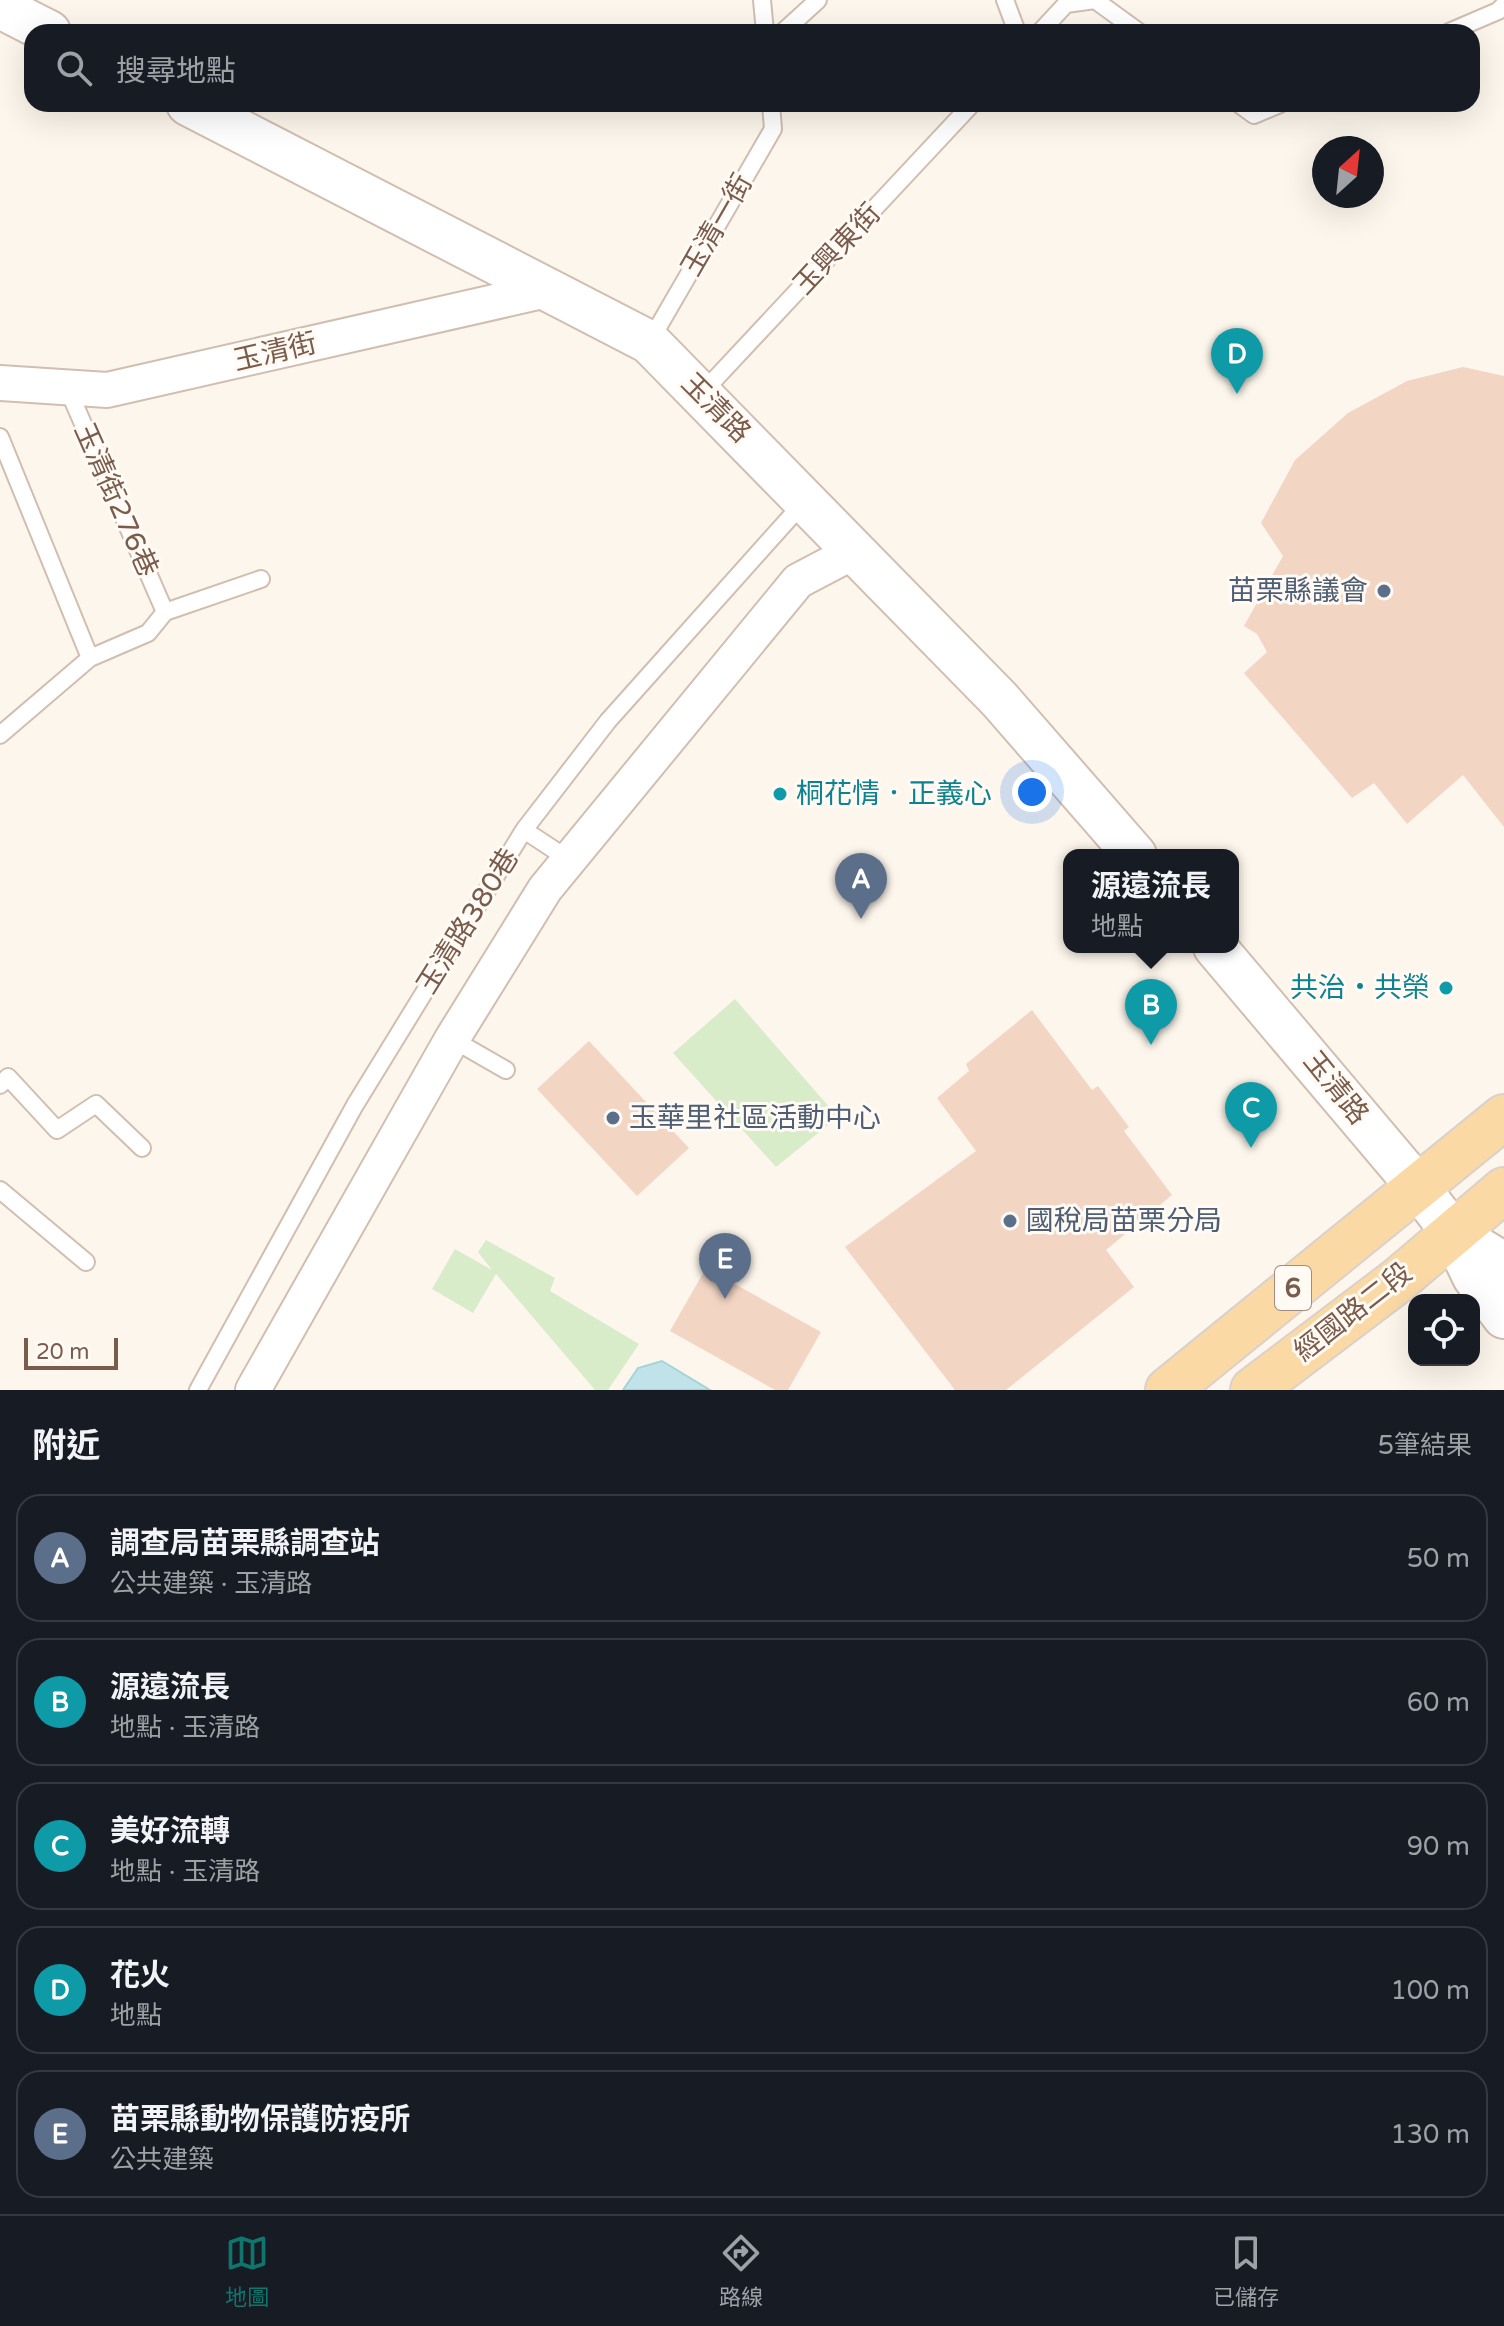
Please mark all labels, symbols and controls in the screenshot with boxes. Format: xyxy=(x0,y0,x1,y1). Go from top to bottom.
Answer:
search box xyxy=(24,24,1480,112)
icon: search xyxy=(52,46,96,90)
text: 搜尋地點 xyxy=(116,53,236,90)
north arrow xyxy=(1312,136,1384,208)
street label: 玉清一街 xyxy=(674,168,760,282)
street label: 玉興東街 xyxy=(786,196,888,302)
street label: 玉清街 xyxy=(230,326,320,378)
pin: D xyxy=(1211,328,1263,394)
street label: 玉清路 xyxy=(674,366,758,450)
street label: 玉清街276巷 xyxy=(67,418,165,582)
place label: 苗栗縣議會 xyxy=(1228,574,1368,608)
marker: 苗栗縣議會 xyxy=(1375,582,1393,600)
your location xyxy=(1012,772,1052,812)
place label: 桐花情．正義心 xyxy=(796,777,992,811)
marker: 桐花情．正義心 xyxy=(771,785,789,803)
street label: 玉清路380巷 xyxy=(410,842,526,1000)
popup xyxy=(1063,849,1239,953)
pin: A xyxy=(835,853,887,919)
text: 源遠流長 xyxy=(1091,868,1211,905)
text: 地點 xyxy=(1091,911,1143,942)
place label: 共治‧共榮 xyxy=(1290,971,1430,1005)
pin: B xyxy=(1125,979,1177,1045)
marker: 共治‧共榮 xyxy=(1437,979,1455,997)
street label: 玉清路 xyxy=(1296,1045,1376,1131)
pin: C xyxy=(1225,1082,1277,1148)
place label: 玉華里社區活動中心 xyxy=(629,1101,881,1135)
marker: 玉華里社區活動中心 xyxy=(604,1109,622,1127)
place label: 國稅局苗栗分局 xyxy=(1026,1204,1222,1238)
marker: 國稅局苗栗分局 xyxy=(1001,1212,1019,1230)
pin: E xyxy=(699,1233,751,1299)
street label: 經國路二段 xyxy=(1287,1256,1419,1368)
road number: 6 xyxy=(1275,1266,1311,1310)
map controls xyxy=(1408,1294,1480,1366)
button: locate xyxy=(1408,1294,1480,1366)
scale bar xyxy=(24,1334,118,1370)
text: 20 m xyxy=(36,1339,90,1365)
text: 附近 xyxy=(32,1426,100,1467)
text: 5筆結果 xyxy=(1378,1430,1472,1461)
text: 調查局苗栗縣調查站 xyxy=(110,1525,380,1562)
text: A xyxy=(50,1543,70,1574)
text: 50 m xyxy=(1407,1543,1470,1574)
text: 公共建築 · 玉清路 xyxy=(110,1568,312,1599)
text: 源遠流長 xyxy=(110,1669,230,1706)
text: B xyxy=(51,1687,69,1718)
text: 60 m xyxy=(1407,1687,1470,1718)
text: 地點 · 玉清路 xyxy=(110,1712,260,1743)
text: 美好流轉 xyxy=(110,1813,230,1850)
text: C xyxy=(51,1831,69,1862)
text: 90 m xyxy=(1407,1831,1470,1862)
text: 地點 · 玉清路 xyxy=(110,1856,260,1887)
text: 花火 xyxy=(110,1957,170,1994)
text: D xyxy=(50,1975,70,2006)
text: 100 m xyxy=(1390,1975,1470,2006)
text: 地點 xyxy=(110,2000,162,2031)
text: 苗栗縣動物保護防疫所 xyxy=(110,2101,410,2138)
text: E xyxy=(52,2119,68,2150)
text: 130 m xyxy=(1390,2119,1470,2150)
text: 公共建築 xyxy=(110,2144,214,2175)
tab: 地圖 xyxy=(225,2231,269,2311)
tab: 路線 xyxy=(719,2231,763,2311)
tab: 已儲存 xyxy=(1213,2231,1279,2311)

